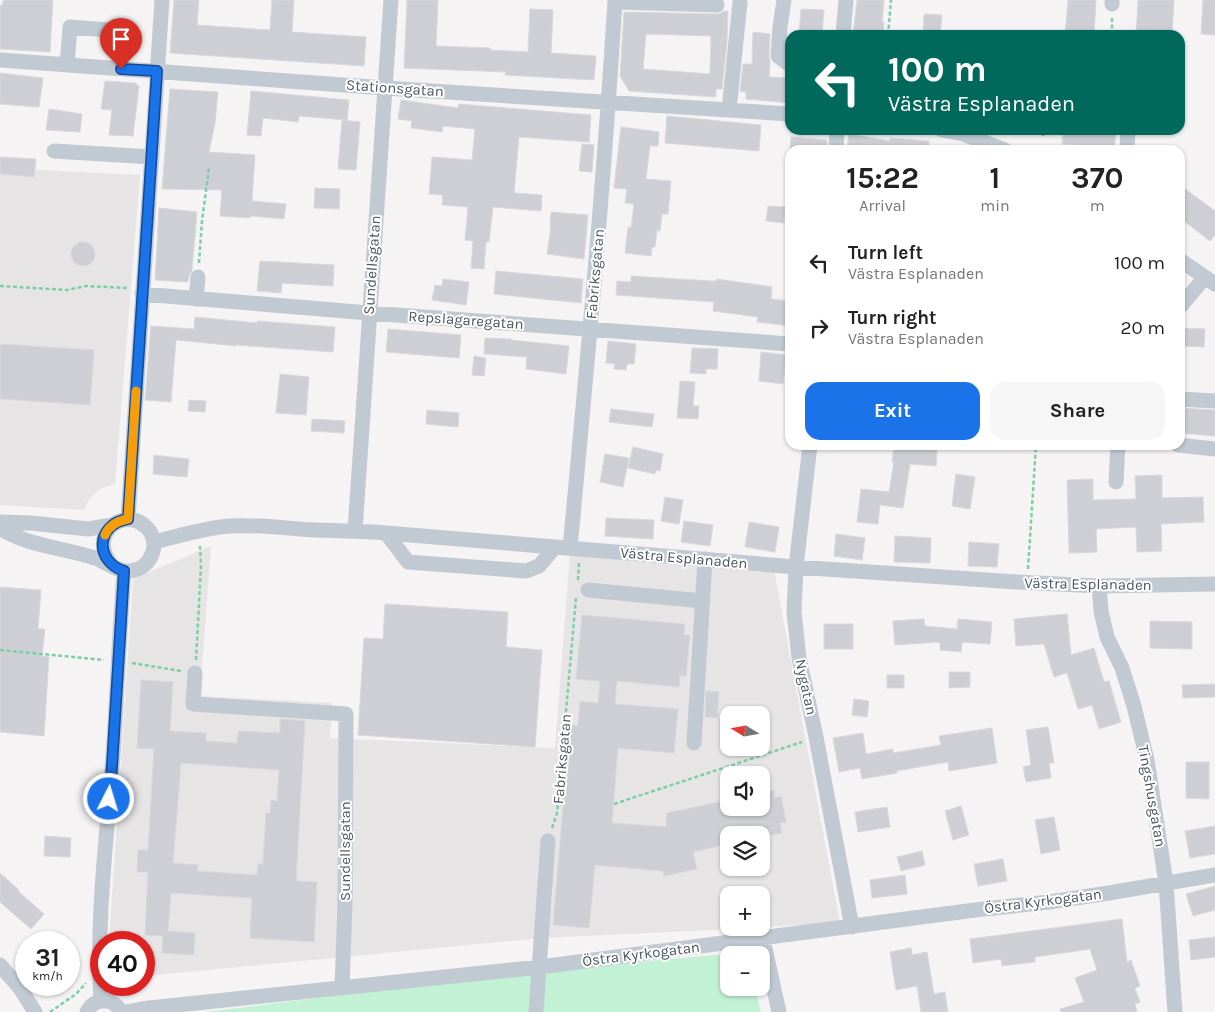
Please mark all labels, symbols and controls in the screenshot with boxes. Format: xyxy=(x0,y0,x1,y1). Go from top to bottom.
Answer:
pin xyxy=(100,18,142,69)
icon: arrive xyxy=(107,25,135,53)
text: 100 m xyxy=(888,49,987,90)
icon: left xyxy=(805,50,870,115)
street label: Stationsgatan xyxy=(346,76,444,100)
text: Västra Esplanaden xyxy=(888,91,1075,117)
text: 15:22 xyxy=(846,160,919,196)
text: 1 xyxy=(990,160,1000,196)
text: 370 xyxy=(1071,160,1124,196)
text: Arrival xyxy=(859,196,906,215)
text: min xyxy=(980,196,1010,215)
text: m xyxy=(1090,196,1105,215)
street label: Sundellsgatan xyxy=(360,215,384,315)
street label: Fabriksgatan xyxy=(582,228,608,320)
text: Turn left xyxy=(848,242,923,264)
icon: left xyxy=(805,249,833,277)
text: 100 m xyxy=(1114,252,1165,274)
text: Västra Esplanaden xyxy=(848,264,984,283)
street label: Repslagaregatan xyxy=(408,307,524,333)
text: Turn right xyxy=(848,307,937,329)
icon: right xyxy=(805,314,833,342)
text: 20 m xyxy=(1120,317,1165,339)
text: Västra Esplanaden xyxy=(848,329,984,348)
button: Exit xyxy=(805,382,980,440)
button: Share xyxy=(990,382,1165,440)
street label: Västra Esplanaden xyxy=(620,543,748,573)
street label: Västra Esplanaden xyxy=(1024,574,1152,594)
street label: Nygatan xyxy=(791,657,821,717)
north arrow xyxy=(720,706,770,756)
map controls xyxy=(720,706,770,996)
street label: Fabriksgatan xyxy=(549,713,575,805)
street label: Tingshusgatan xyxy=(1134,744,1170,848)
button: sound xyxy=(720,766,770,816)
position arrow xyxy=(82,772,134,824)
street label: Sundellsgatan xyxy=(336,801,354,901)
button: layers xyxy=(720,826,770,876)
street label: Östra Kyrkogatan xyxy=(983,885,1103,917)
button: + xyxy=(720,886,770,936)
speed limit sign: 40 xyxy=(90,931,155,996)
street label: Östra Kyrkogatan xyxy=(581,938,701,970)
text: 31 xyxy=(35,943,60,972)
button: − xyxy=(720,946,770,996)
text: km/h xyxy=(32,969,63,983)

